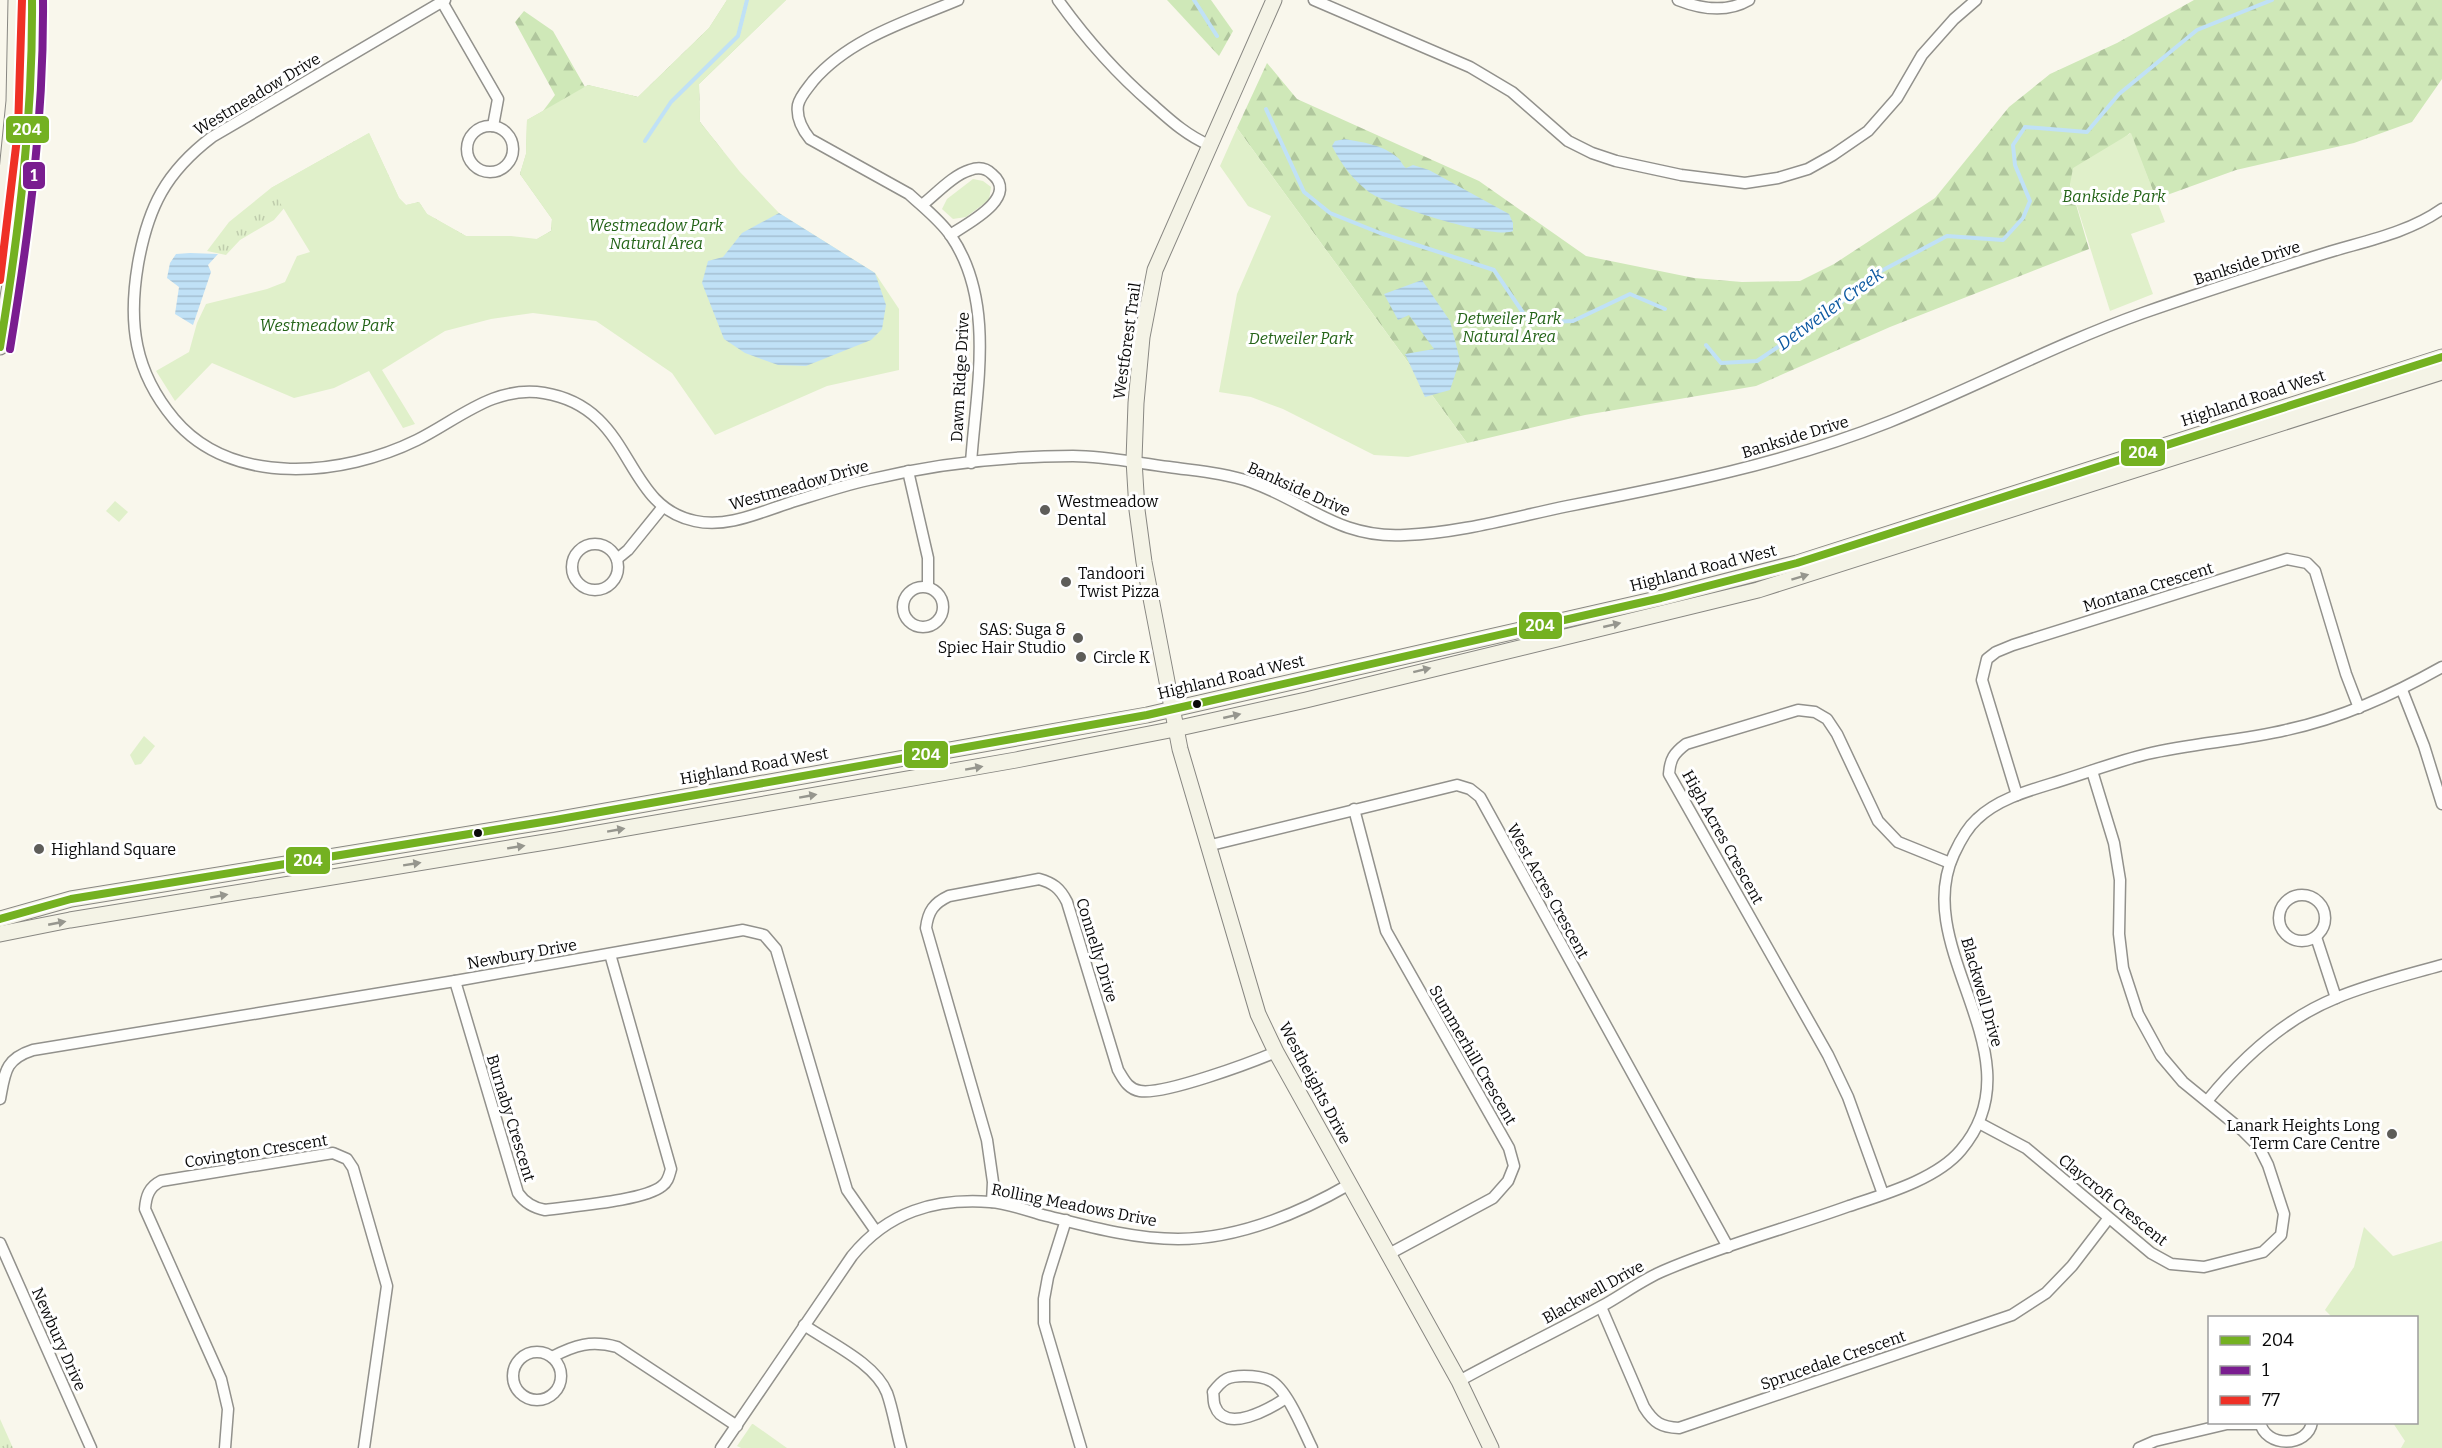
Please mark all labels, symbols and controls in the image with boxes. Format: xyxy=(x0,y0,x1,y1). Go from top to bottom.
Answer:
street label: Westmeadow Drive xyxy=(190,49,324,139)
line badge: 204 xyxy=(5,115,50,144)
text: 204 xyxy=(13,120,42,139)
line badge: 1 xyxy=(22,161,46,190)
text: 1 xyxy=(31,166,38,185)
park label: Bankside Park xyxy=(2062,187,2166,206)
park label: Westmeadow Park Natural Area xyxy=(589,216,724,253)
street label: Bankside Drive xyxy=(2191,237,2303,289)
water label: Detweiler Creek xyxy=(1773,263,1888,355)
street label: Westforest Trail xyxy=(1109,281,1145,401)
park label: Detweiler Park Natural Area xyxy=(1457,309,1562,346)
street label: Dawn Ridge Drive xyxy=(947,311,973,443)
park label: Westmeadow Park xyxy=(260,316,395,335)
park label: Detweiler Park xyxy=(1249,329,1354,348)
street label: Highland Road West xyxy=(2179,366,2328,430)
street label: Bankside Drive xyxy=(1739,412,1851,462)
line badge: 204 xyxy=(2120,438,2166,467)
text: 204 xyxy=(2129,443,2158,462)
street label: Westmeadow Drive xyxy=(727,456,871,514)
street label: Bankside Drive xyxy=(1245,458,1353,520)
place label: Westmeadow Dental xyxy=(1057,492,1159,529)
marker: Westmeadow Dental xyxy=(1038,503,1052,517)
street label: Highland Road West xyxy=(1628,541,1778,595)
street label: Montana Crescent xyxy=(2081,558,2216,616)
place label: Tandoori Twist Pizza xyxy=(1078,564,1160,601)
one-way arrow xyxy=(1792,572,1810,581)
marker: Tandoori Twist Pizza xyxy=(1059,575,1073,589)
line badge: 204 xyxy=(1518,611,1563,640)
text: 204 xyxy=(1526,616,1555,635)
one-way arrow xyxy=(1602,619,1621,629)
place label: SAS: Suga & Spiec Hair Studio xyxy=(938,620,1066,657)
marker: SAS: Suga & Spiec Hair Studio xyxy=(1071,631,1085,645)
place label: Circle K xyxy=(1093,648,1151,667)
marker: Circle K xyxy=(1074,650,1088,664)
street label: Highland Road West xyxy=(1156,651,1307,703)
one-way arrow xyxy=(1413,665,1431,675)
unlabelled marker xyxy=(1191,698,1203,710)
one-way arrow xyxy=(1223,711,1242,720)
line badge: 204 xyxy=(903,740,949,769)
street label: Highland Road West xyxy=(678,744,830,788)
text: 204 xyxy=(912,745,941,764)
one-way arrow xyxy=(964,763,983,772)
street label: High Acres Crescent xyxy=(1678,767,1768,907)
one-way arrow xyxy=(798,792,817,801)
street label: West Acres Crescent xyxy=(1503,820,1593,962)
one-way arrow xyxy=(606,825,625,834)
unlabelled marker xyxy=(472,827,484,839)
place label: Highland Square xyxy=(51,840,176,859)
marker: Highland Square xyxy=(32,842,46,856)
one-way arrow xyxy=(507,842,526,851)
line badge: 204 xyxy=(285,846,331,875)
text: 204 xyxy=(294,851,323,870)
one-way arrow xyxy=(403,859,422,868)
one-way arrow xyxy=(209,891,228,900)
street label: Connelly Drive xyxy=(1072,895,1122,1005)
one-way arrow xyxy=(48,918,67,927)
street label: Newbury Drive xyxy=(466,935,578,973)
street label: Blackwell Drive xyxy=(1957,935,2007,1049)
street label: Summerhill Crescent xyxy=(1425,982,1521,1128)
street label: Westheights Drive xyxy=(1275,1019,1355,1147)
street label: Burnaby Crescent xyxy=(483,1052,539,1184)
place label: Lanark Heights Long Term Care Centre xyxy=(2227,1116,2380,1153)
marker: Lanark Heights Long Term Care Centre xyxy=(2385,1127,2399,1141)
street label: Covington Crescent xyxy=(183,1130,329,1172)
street label: Claycroft Crescent xyxy=(2055,1150,2172,1250)
street label: Rolling Meadows Drive xyxy=(990,1180,1158,1230)
street label: Blackwell Drive xyxy=(1539,1256,1647,1328)
street label: Newbury Drive xyxy=(28,1284,90,1394)
legend xyxy=(2208,1316,2418,1424)
street label: Sprucedale Crescent xyxy=(1758,1326,1908,1394)
text: 204 xyxy=(2262,1329,2294,1351)
text: 1 xyxy=(2262,1359,2270,1381)
text: 77 xyxy=(2262,1389,2280,1411)

